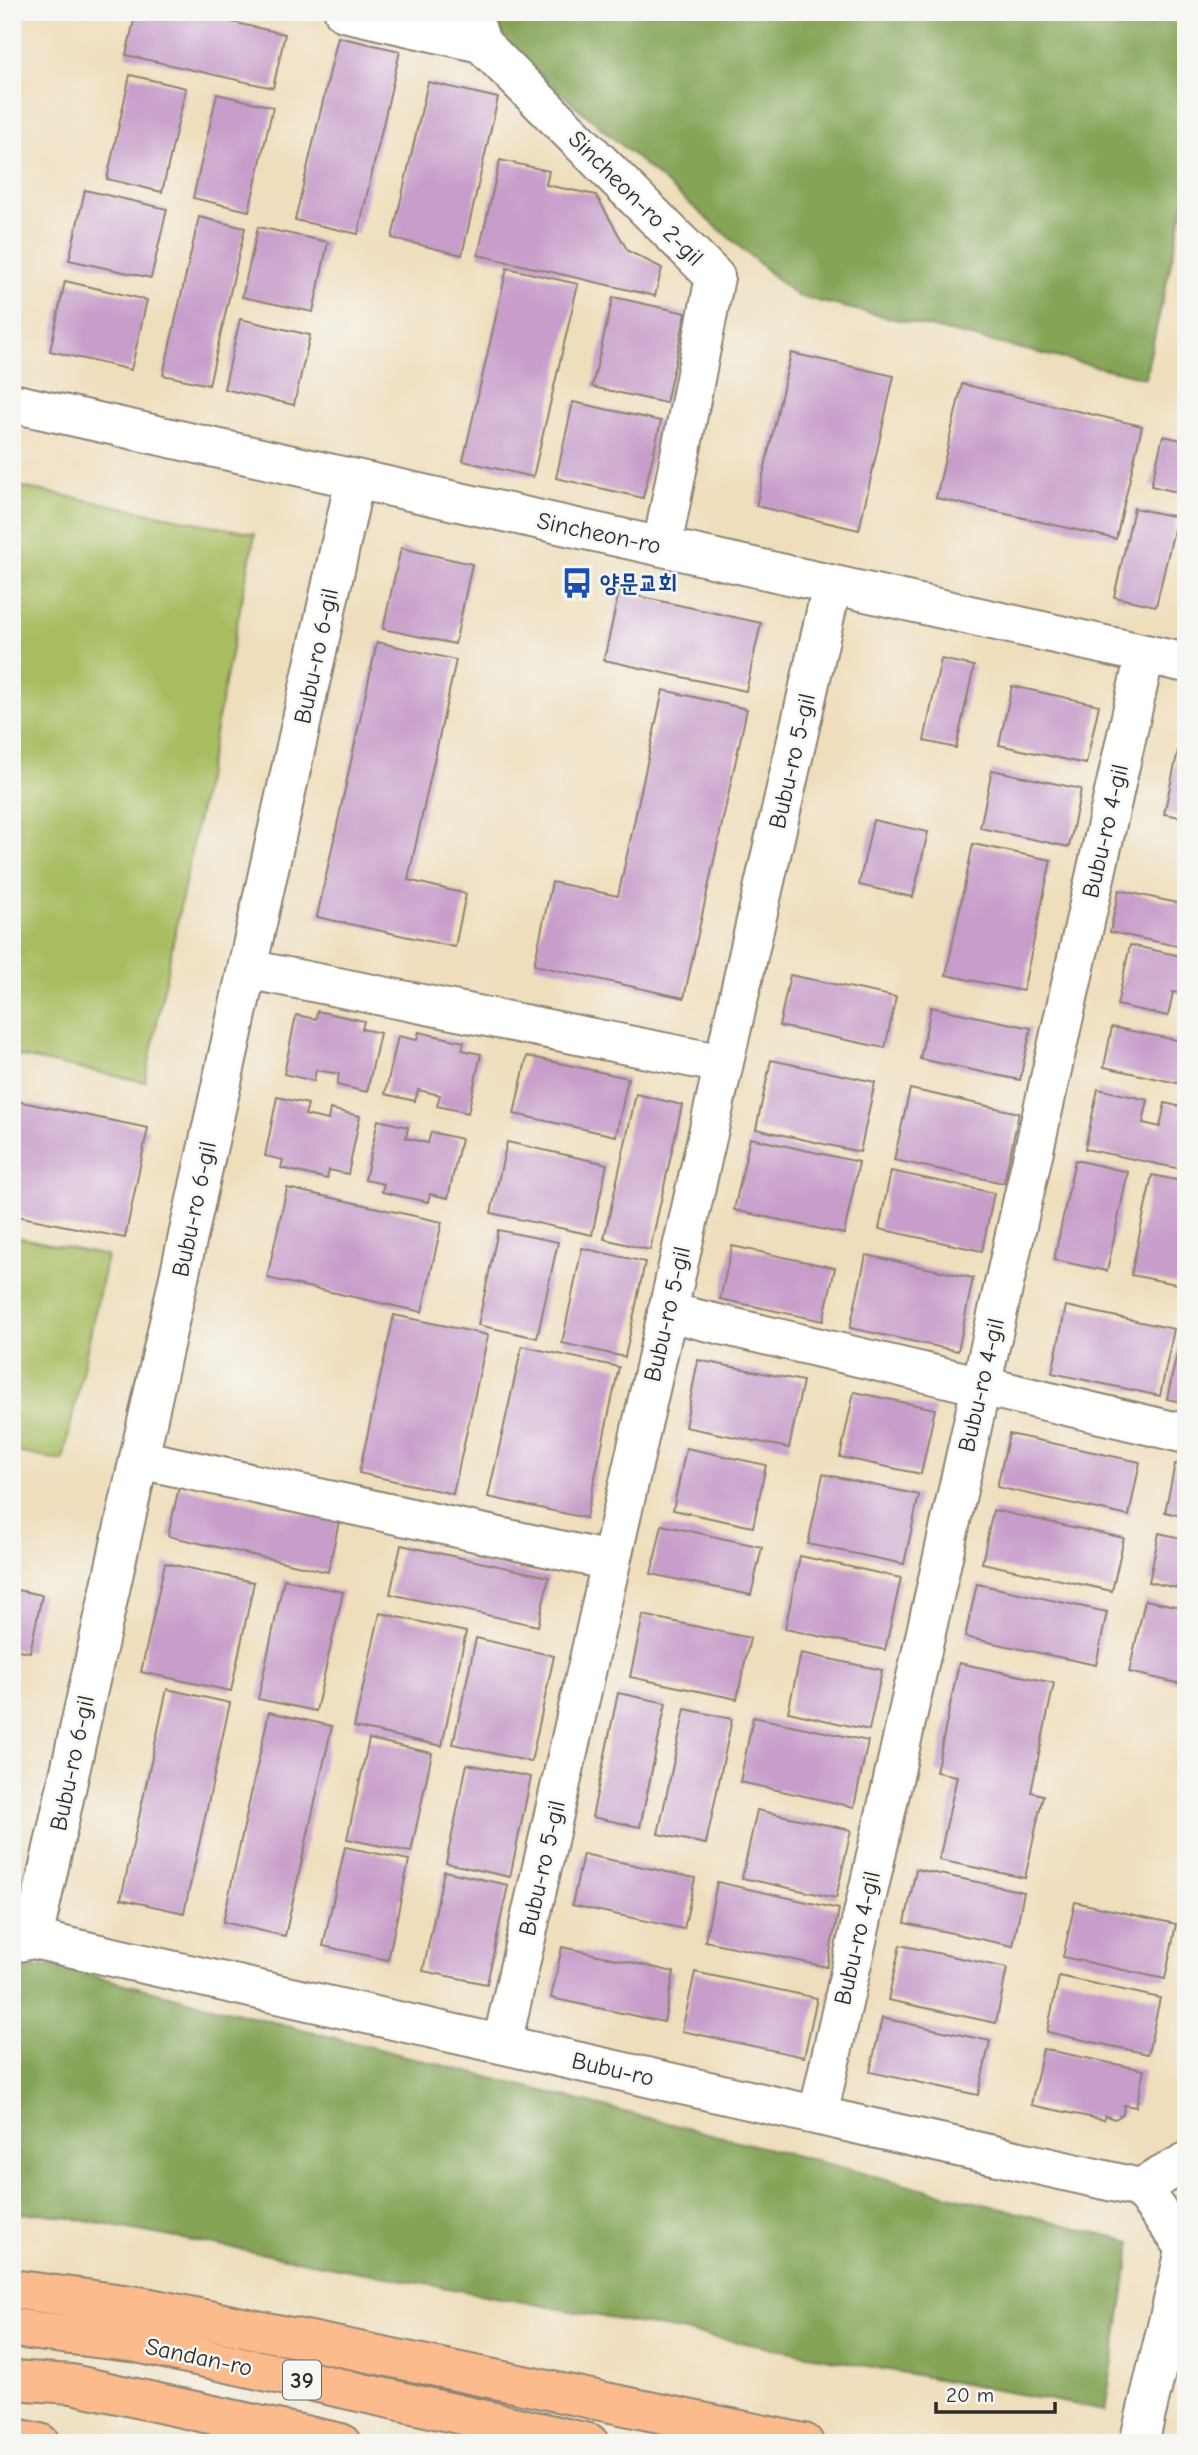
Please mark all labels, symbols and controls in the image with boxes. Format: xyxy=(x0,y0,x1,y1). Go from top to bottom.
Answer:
street label: Sincheon-ro 2-gil xyxy=(563,125,709,271)
street label: Sincheon-ro xyxy=(535,506,663,560)
bus stop icon: 양문교회 xyxy=(560,566,594,600)
place label: 양문교회 xyxy=(600,569,677,597)
street label: Bubu-ro 6-gil xyxy=(288,586,344,726)
street label: Bubu-ro 5-gil xyxy=(763,691,821,831)
street label: Bubu-ro 4-gil xyxy=(1076,761,1134,901)
street label: Bubu-ro 6-gil xyxy=(166,1139,222,1279)
street label: Bubu-ro 5-gil xyxy=(638,1244,696,1384)
street label: Bubu-ro 4-gil xyxy=(952,1315,1010,1455)
street label: Bubu-ro 6-gil xyxy=(44,1693,100,1833)
street label: Bubu-ro 5-gil xyxy=(513,1798,571,1938)
street label: Bubu-ro 4-gil xyxy=(828,1868,886,2008)
street label: Bubu-ro xyxy=(569,2046,657,2092)
street label: Sandan-ro xyxy=(143,2332,255,2382)
road number: 39 xyxy=(283,2360,321,2400)
scale bar xyxy=(936,2371,1054,2415)
text: 20 m xyxy=(946,2383,994,2407)

